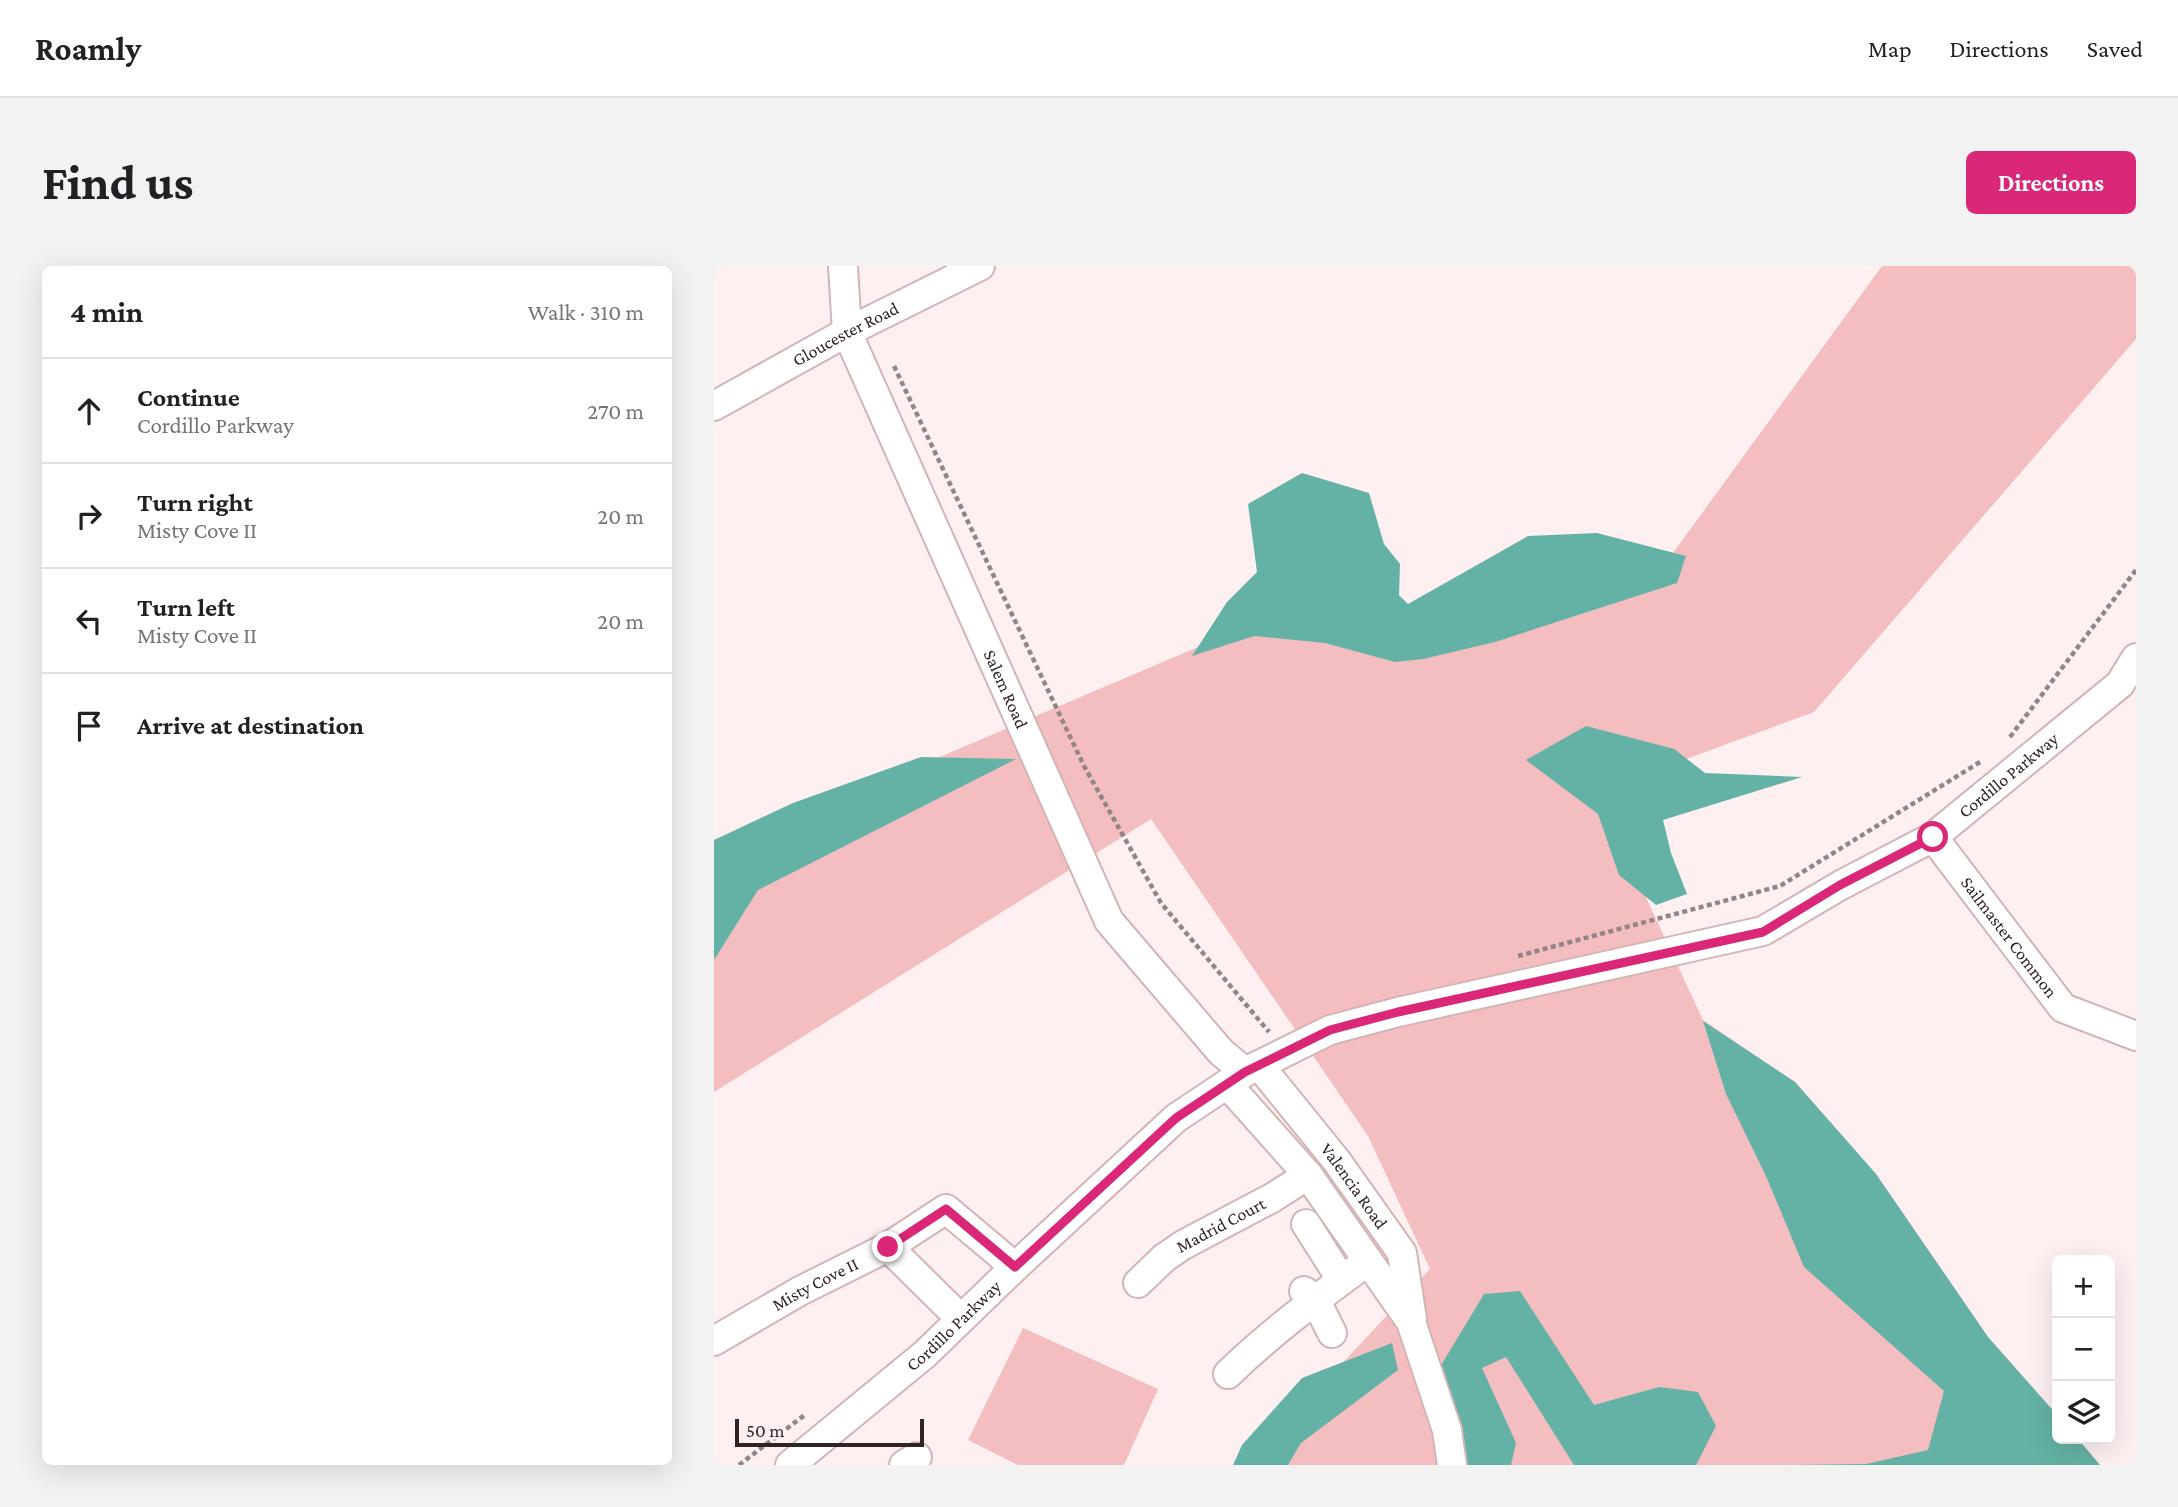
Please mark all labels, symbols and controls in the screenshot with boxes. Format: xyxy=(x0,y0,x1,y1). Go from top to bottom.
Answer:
text: Roamly xyxy=(35,30,141,67)
text: Map xyxy=(1868,35,1912,62)
text: Directions xyxy=(1950,35,2049,62)
text: Saved xyxy=(2087,35,2143,62)
button: Directions xyxy=(1966,151,2136,214)
text: Find us xyxy=(42,155,194,210)
text: 4 min xyxy=(70,295,143,328)
street label: Gloucester Road xyxy=(789,298,902,370)
text: Walk · 310 m xyxy=(528,299,644,325)
text: Continue xyxy=(137,383,240,412)
icon: ahead xyxy=(70,392,108,430)
text: 270 m xyxy=(587,398,644,424)
text: Cordillo Parkway xyxy=(137,412,294,438)
text: Turn right xyxy=(137,488,253,517)
icon: right xyxy=(70,497,108,535)
text: 20 m xyxy=(597,503,644,529)
text: Misty Cove II xyxy=(137,517,257,543)
text: Turn left xyxy=(137,593,235,622)
icon: left xyxy=(70,602,108,640)
text: 20 m xyxy=(597,608,644,634)
text: Misty Cove II xyxy=(137,622,257,648)
street label: Salem Road xyxy=(980,647,1032,732)
icon: arrive xyxy=(70,707,108,745)
text: Arrive at destination xyxy=(137,711,364,740)
street label: Cordillo Parkway xyxy=(1955,728,2063,822)
route start xyxy=(1917,821,1948,852)
street label: Sailmaster Common xyxy=(1957,873,2062,1002)
street label: Valencia Road xyxy=(1317,1139,1392,1233)
street label: Madrid Court xyxy=(1173,1193,1270,1257)
route end xyxy=(872,1231,903,1262)
street label: Misty Cove II xyxy=(769,1254,861,1315)
map controls xyxy=(2052,1255,2115,1444)
button: + xyxy=(2052,1255,2115,1318)
street label: Cordillo Parkway xyxy=(902,1276,1006,1375)
button: − xyxy=(2052,1318,2115,1381)
button: layers xyxy=(2052,1381,2115,1444)
scale bar xyxy=(735,1416,924,1448)
text: 50 m xyxy=(746,1420,785,1441)

